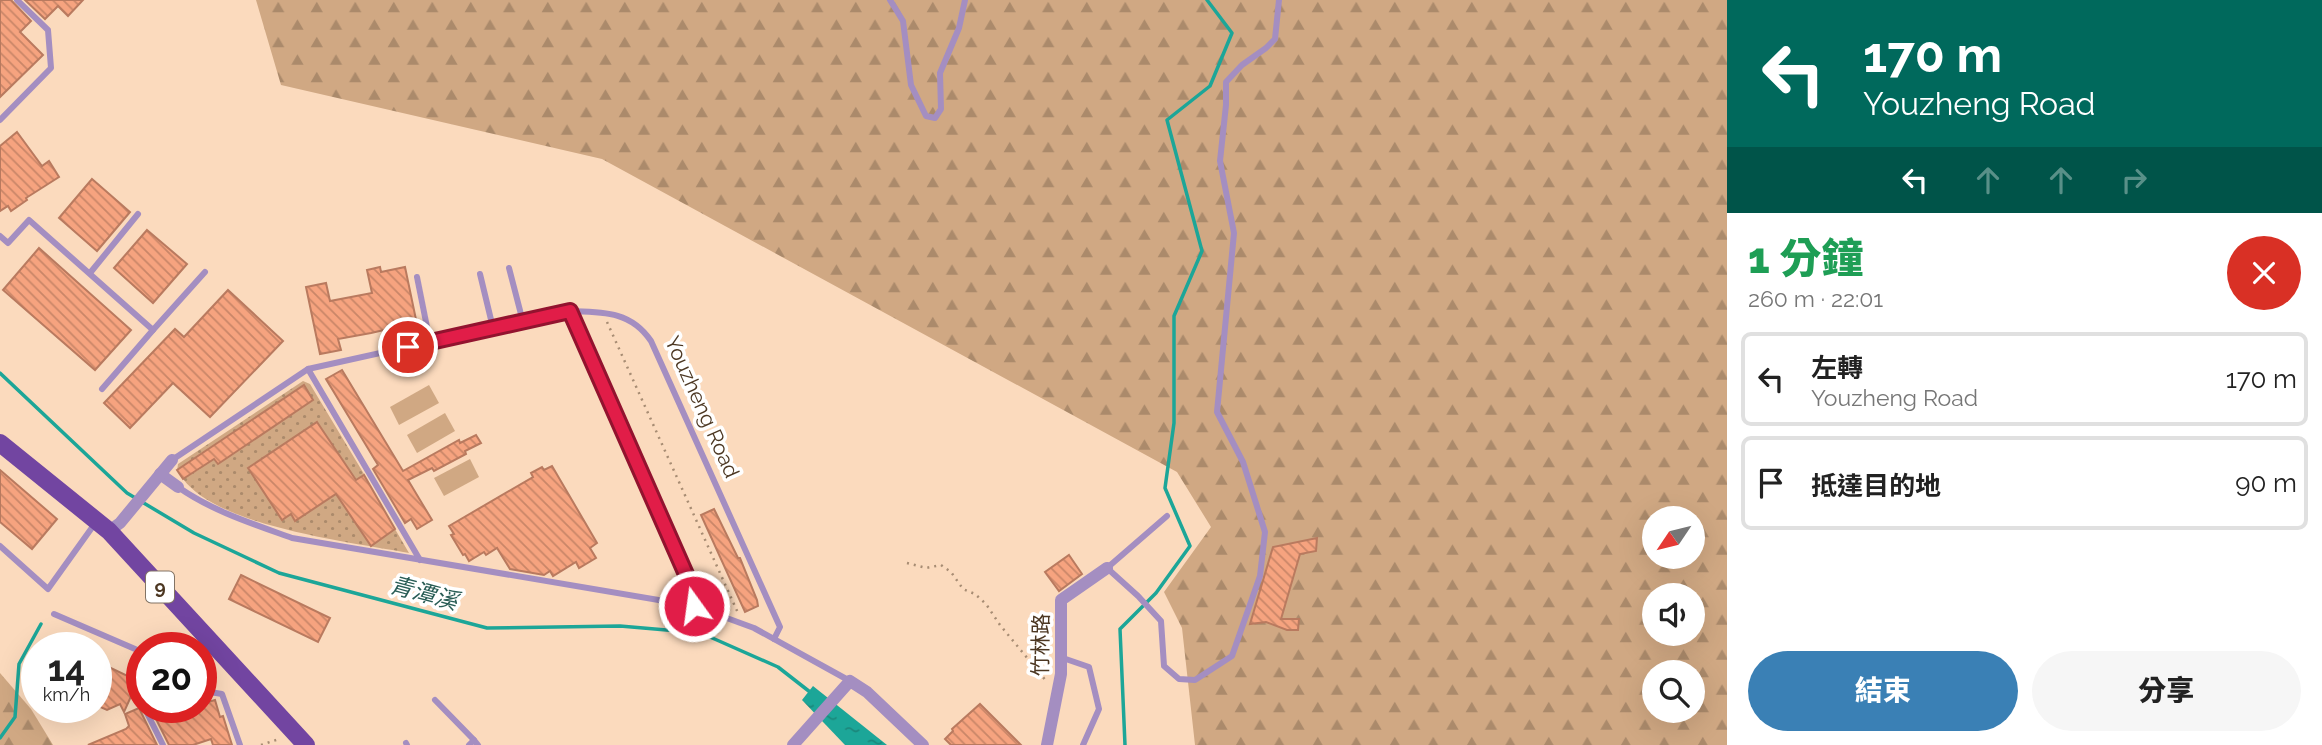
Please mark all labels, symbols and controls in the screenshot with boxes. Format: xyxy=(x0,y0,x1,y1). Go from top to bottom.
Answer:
text: 170 m xyxy=(1863,26,2002,83)
icon: left xyxy=(1748,28,1839,119)
text: Youzheng Road xyxy=(1863,85,2095,122)
icon: left xyxy=(1896,161,1934,199)
icon: ahead xyxy=(1969,161,2007,199)
icon: ahead xyxy=(2042,161,2080,199)
icon: right xyxy=(2115,161,2153,199)
text: 1 分鐘 xyxy=(1748,234,1864,283)
button: close xyxy=(2227,236,2301,310)
text: 260 m · 22:01 xyxy=(1748,285,1883,312)
pin xyxy=(378,317,438,377)
icon: arrive xyxy=(389,328,427,366)
street label: Youzheng Road xyxy=(660,332,745,482)
text: 左轉 xyxy=(1811,353,1863,383)
icon: left xyxy=(1752,360,1790,398)
text: 170 m xyxy=(2226,364,2297,394)
text: Youzheng Road xyxy=(1811,384,1978,411)
icon: arrive xyxy=(1752,464,1790,502)
text: 90 m xyxy=(2235,468,2297,498)
text: 抵達目的地 xyxy=(1811,471,1941,501)
north arrow xyxy=(1642,506,1704,569)
map controls xyxy=(1642,506,1705,723)
position arrow xyxy=(657,569,731,643)
water label: 青潭溪 xyxy=(387,571,464,615)
road number: 9 xyxy=(146,572,174,602)
button: sound xyxy=(1642,583,1705,646)
street label: 竹林路 xyxy=(1027,613,1054,677)
speed limit sign: 20 xyxy=(126,632,217,723)
text: 14 xyxy=(48,648,85,689)
button: 結束 xyxy=(1748,651,2018,731)
button: 分享 xyxy=(2032,651,2301,731)
button: search xyxy=(1642,660,1705,723)
text: km/h xyxy=(43,684,90,705)

